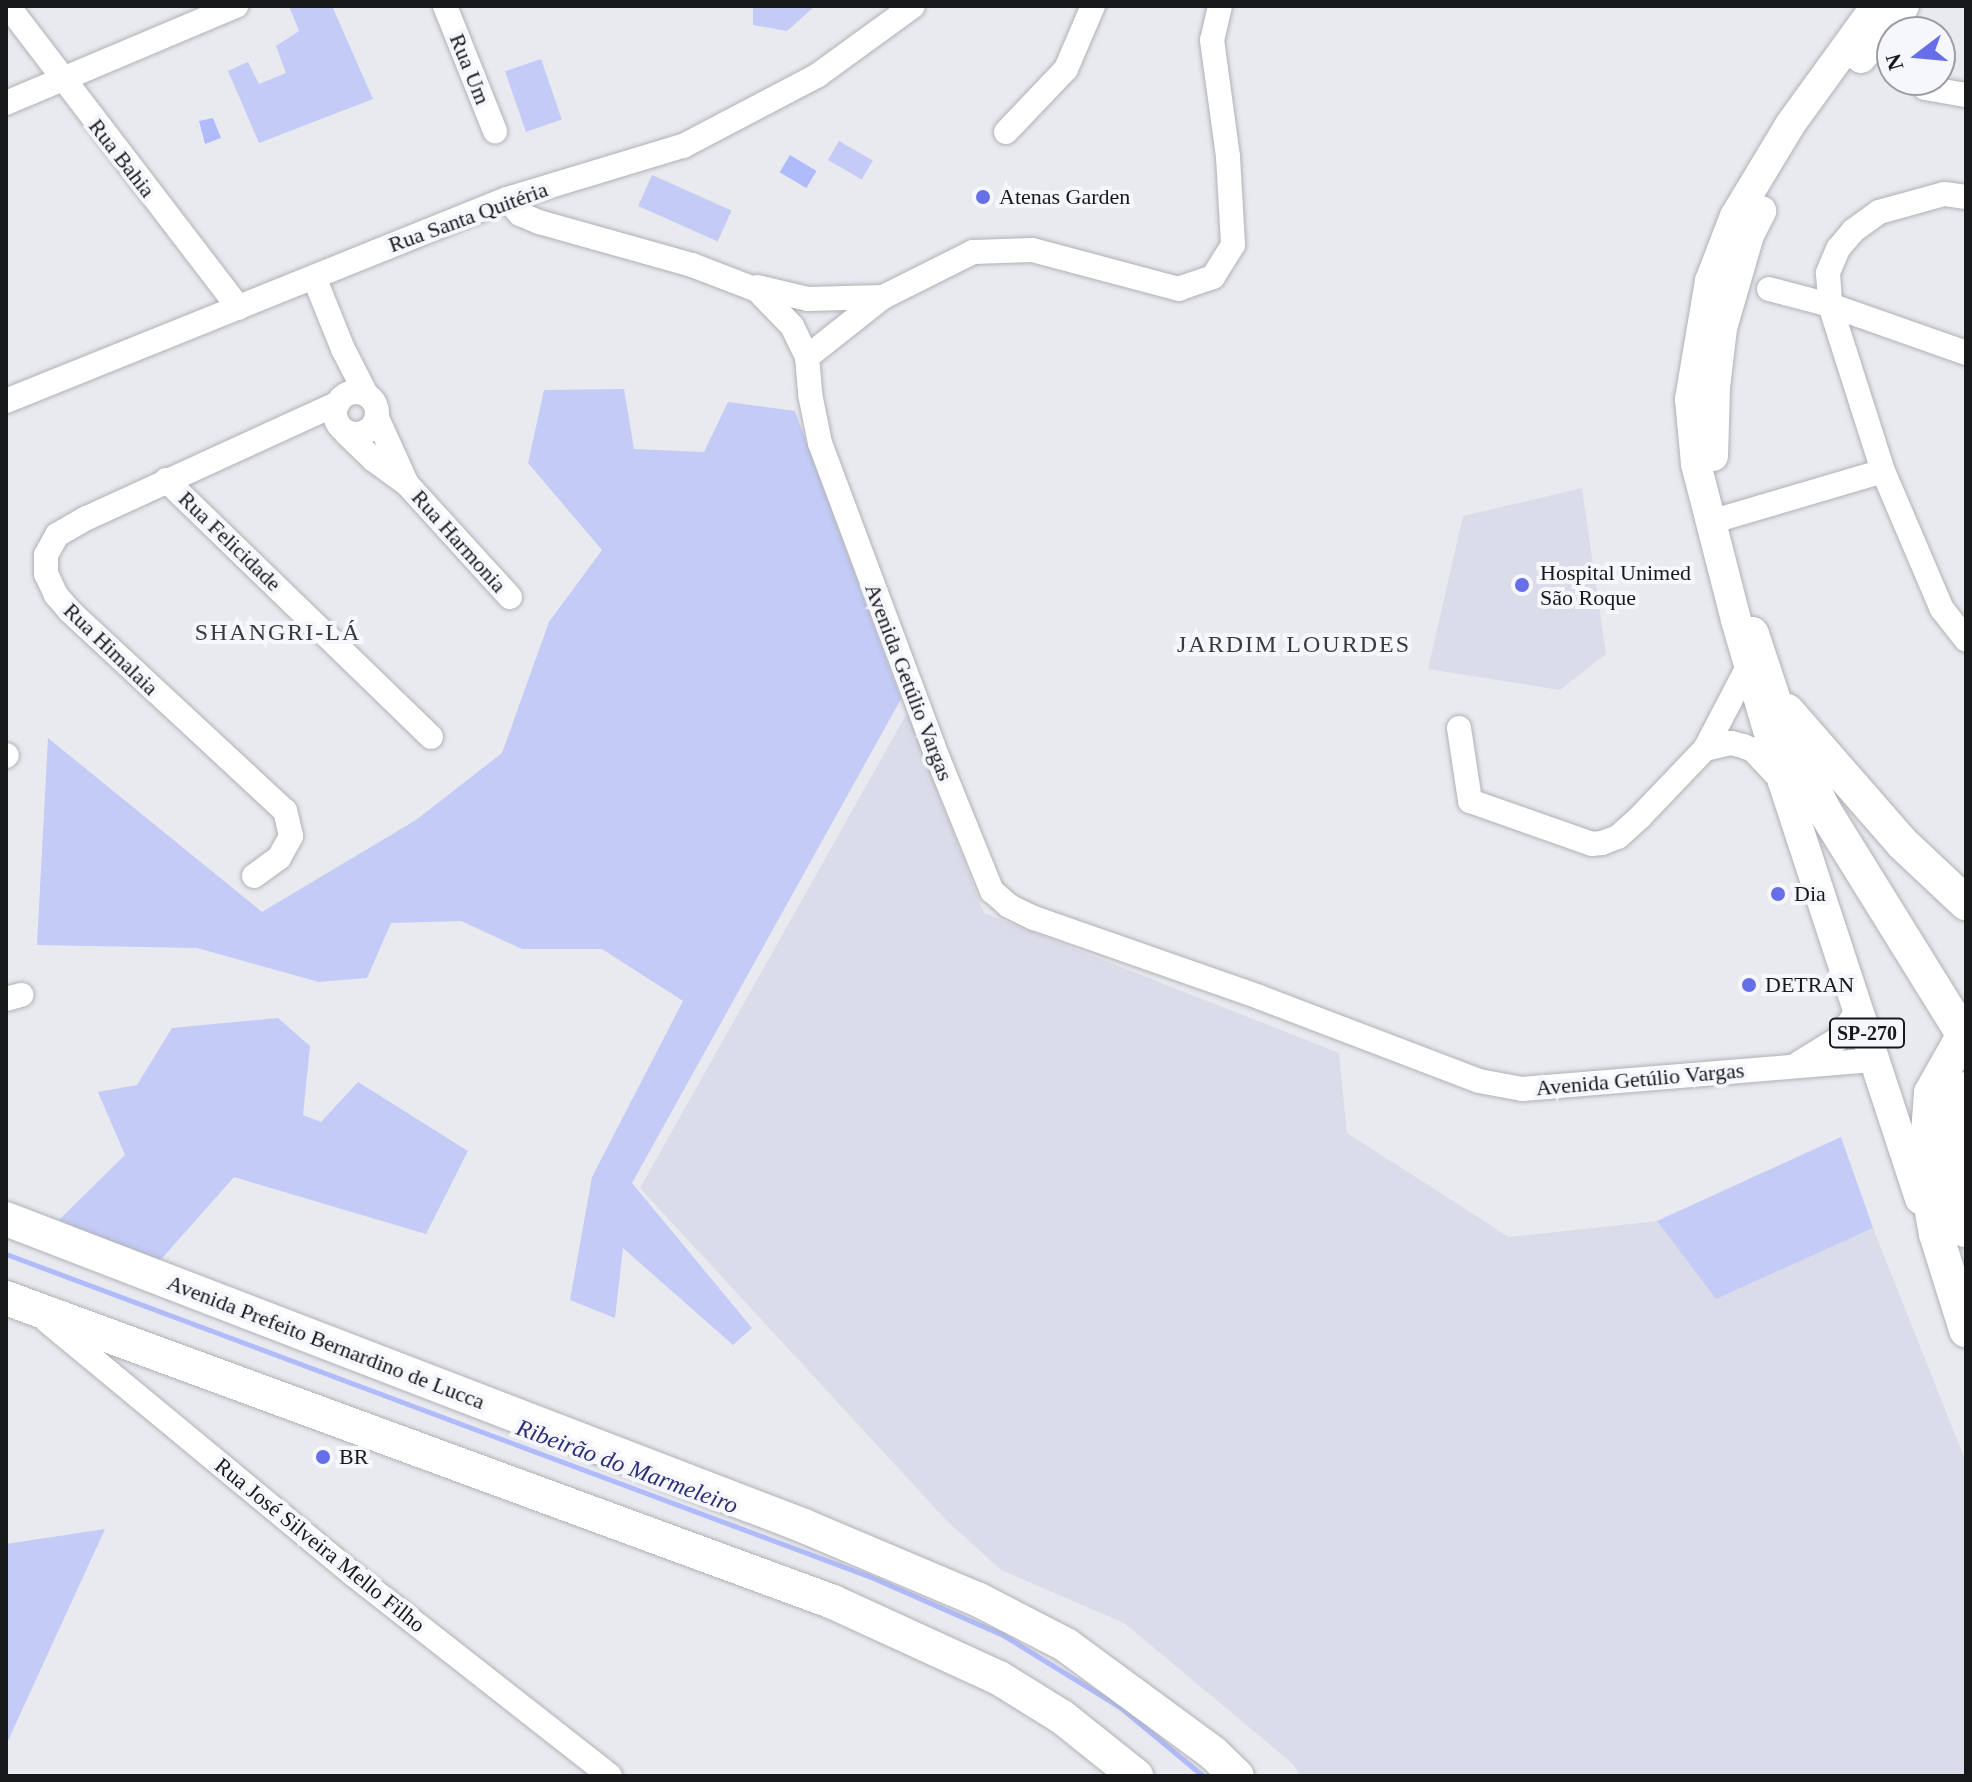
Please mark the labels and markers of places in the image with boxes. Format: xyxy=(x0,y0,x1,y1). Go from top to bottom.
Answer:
place label: Atenas Garden xyxy=(999,184,1130,210)
marker: Atenas Garden xyxy=(974,188,992,206)
place label: Hospital Unimed São Roque xyxy=(1540,559,1691,610)
marker: Hospital Unimed São Roque xyxy=(1511,574,1533,596)
place label: Dia xyxy=(1794,881,1826,907)
marker: Dia xyxy=(1769,885,1787,903)
place label: DETRAN xyxy=(1765,972,1854,998)
marker: DETRAN xyxy=(1740,976,1758,994)
place label: BR xyxy=(339,1444,368,1470)
marker: BR xyxy=(314,1448,332,1466)

